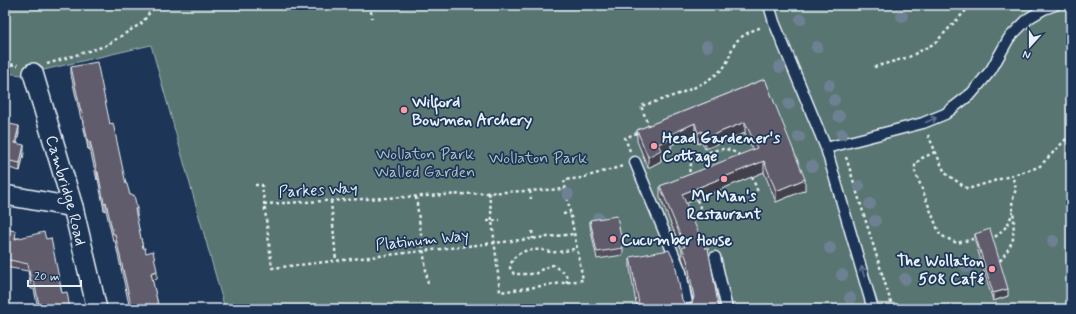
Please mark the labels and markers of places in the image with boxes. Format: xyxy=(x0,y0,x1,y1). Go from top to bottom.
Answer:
place label: Wilford Bowmen Archery xyxy=(411,92,532,131)
marker: Wilford Bowmen Archery xyxy=(399,105,409,115)
place label: Head Gardener's Cottage xyxy=(662,128,781,168)
marker: Head Gardener's Cottage xyxy=(649,141,659,151)
marker: Mr Man's Restaurant xyxy=(719,174,729,184)
place label: Mr Man's Restaurant xyxy=(687,186,762,225)
place label: Cucumber House xyxy=(621,230,732,251)
marker: Cucumber House xyxy=(608,234,618,244)
place label: The Wollaton 508 Café xyxy=(897,251,985,290)
marker: The Wollaton 508 Café xyxy=(987,264,997,274)

